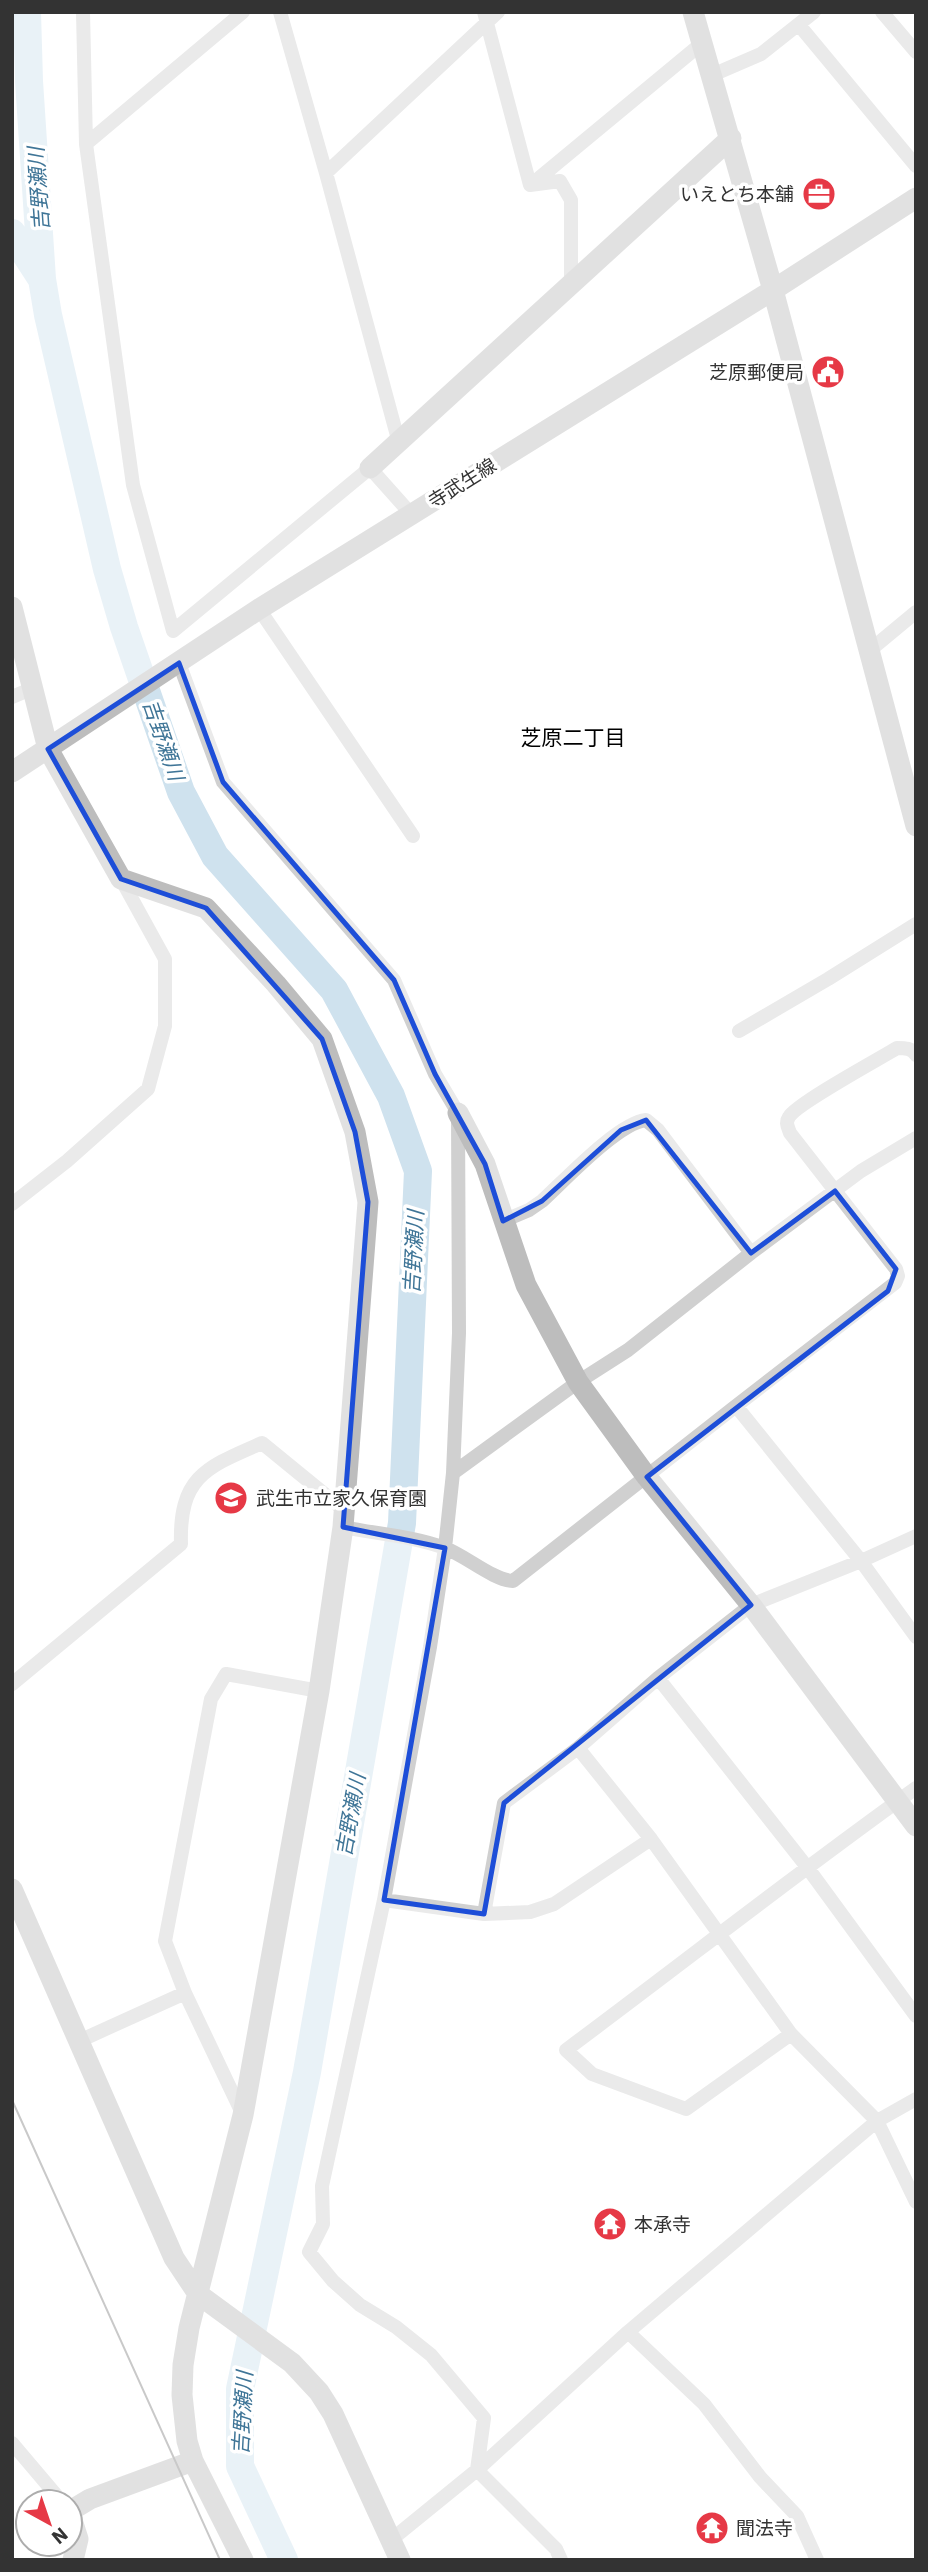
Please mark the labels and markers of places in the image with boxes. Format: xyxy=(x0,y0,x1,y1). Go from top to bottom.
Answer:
office icon: いえとち本舗 xyxy=(800,175,838,213)
place label: いえとち本舗 xyxy=(680,182,794,206)
public building icon: 芝原郵便局 xyxy=(809,353,847,391)
place label: 芝原郵便局 xyxy=(709,360,804,384)
school or university icon: 武生市立家久保育園 xyxy=(212,1479,250,1517)
place label: 武生市立家久保育園 xyxy=(256,1486,427,1510)
temple icon: 本承寺 xyxy=(591,2205,629,2243)
place label: 本承寺 xyxy=(634,2212,691,2236)
temple icon: 聞法寺 xyxy=(693,2509,731,2547)
place label: 聞法寺 xyxy=(736,2516,793,2540)

